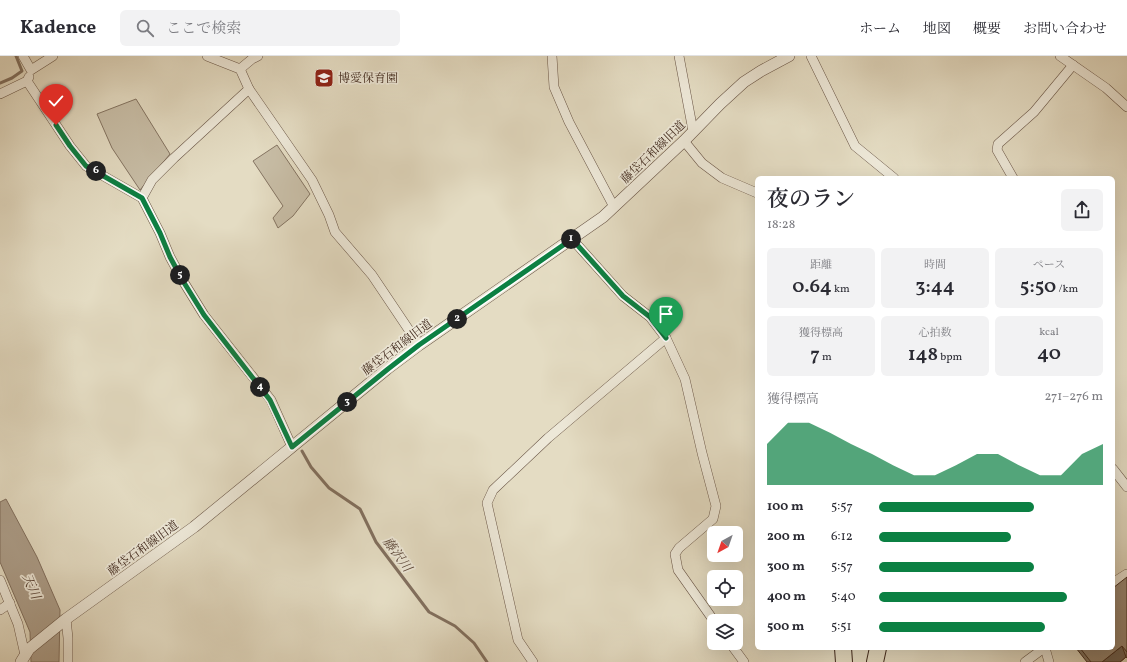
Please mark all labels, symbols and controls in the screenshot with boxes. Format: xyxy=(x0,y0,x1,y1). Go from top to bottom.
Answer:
search box xyxy=(120,10,400,46)
text: Kadence xyxy=(20,15,96,41)
icon: search xyxy=(134,17,156,39)
text: ここで検索 xyxy=(166,19,241,40)
text: ホーム xyxy=(859,20,901,39)
text: 地図 xyxy=(923,20,951,39)
text: 概要 xyxy=(973,20,1001,39)
text: お問い合わせ xyxy=(1023,20,1107,39)
school or university icon: 博愛保育園 xyxy=(313,67,335,89)
place label: 博愛保育園 xyxy=(338,71,398,87)
pin xyxy=(39,84,73,125)
icon: check xyxy=(45,90,67,112)
street label: 藤垈石和線旧道 xyxy=(618,118,689,188)
pin: 6 xyxy=(86,161,106,181)
text: 6 xyxy=(93,163,99,178)
text: 夜のラン xyxy=(767,185,855,216)
button: share xyxy=(1061,189,1103,231)
text: 18:28 xyxy=(767,216,795,234)
pin: 1 xyxy=(561,229,581,249)
text: 1 xyxy=(569,231,573,246)
text: 距離 xyxy=(810,258,832,273)
text: 時間 xyxy=(924,258,946,273)
text: ペース xyxy=(1033,258,1065,273)
pin: 5 xyxy=(170,265,190,285)
text: 5 xyxy=(177,267,183,282)
text: 0.64 xyxy=(792,273,832,301)
text: 3:44 xyxy=(915,273,955,301)
text: 5:50 xyxy=(1020,273,1056,301)
text: km xyxy=(832,282,850,297)
text: /km xyxy=(1056,282,1078,297)
pin xyxy=(649,297,683,338)
icon: arrive xyxy=(655,303,677,325)
pin: 2 xyxy=(447,309,467,329)
text: 2 xyxy=(454,311,460,326)
street label: 藤垈石和線旧道 xyxy=(359,316,436,379)
text: kcal xyxy=(1039,325,1059,340)
text: 獲得標高 xyxy=(799,326,843,341)
text: 心拍数 xyxy=(919,326,952,341)
text: 40 xyxy=(1037,340,1061,368)
text: 7 xyxy=(810,341,820,369)
text: 148 xyxy=(908,341,938,369)
text: m xyxy=(820,350,832,365)
text: bpm xyxy=(938,350,962,365)
pin: 4 xyxy=(250,377,270,397)
text: 4 xyxy=(257,379,263,394)
text: 271–276 m xyxy=(1044,388,1103,406)
text: 獲得標高 xyxy=(767,391,819,409)
pin: 3 xyxy=(337,392,357,412)
text: 3 xyxy=(344,394,350,409)
text: 100 m xyxy=(767,498,804,516)
text: 5:57 xyxy=(831,498,853,516)
street label: 藤垈石和線旧道 xyxy=(105,518,182,580)
north arrow xyxy=(707,526,743,562)
map controls xyxy=(707,526,743,650)
text: 200 m xyxy=(767,528,805,546)
text: 6:12 xyxy=(831,528,853,546)
water label: 藤沢川 xyxy=(378,534,416,578)
text: 300 m xyxy=(767,558,805,576)
text: 5:57 xyxy=(831,558,853,576)
button: locate xyxy=(707,570,743,606)
water label: 天川 xyxy=(17,571,44,604)
text: 400 m xyxy=(767,588,806,606)
text: 5:40 xyxy=(831,588,856,606)
button: layers xyxy=(707,614,743,650)
text: 500 m xyxy=(767,618,804,636)
text: 5:51 xyxy=(831,618,852,636)

